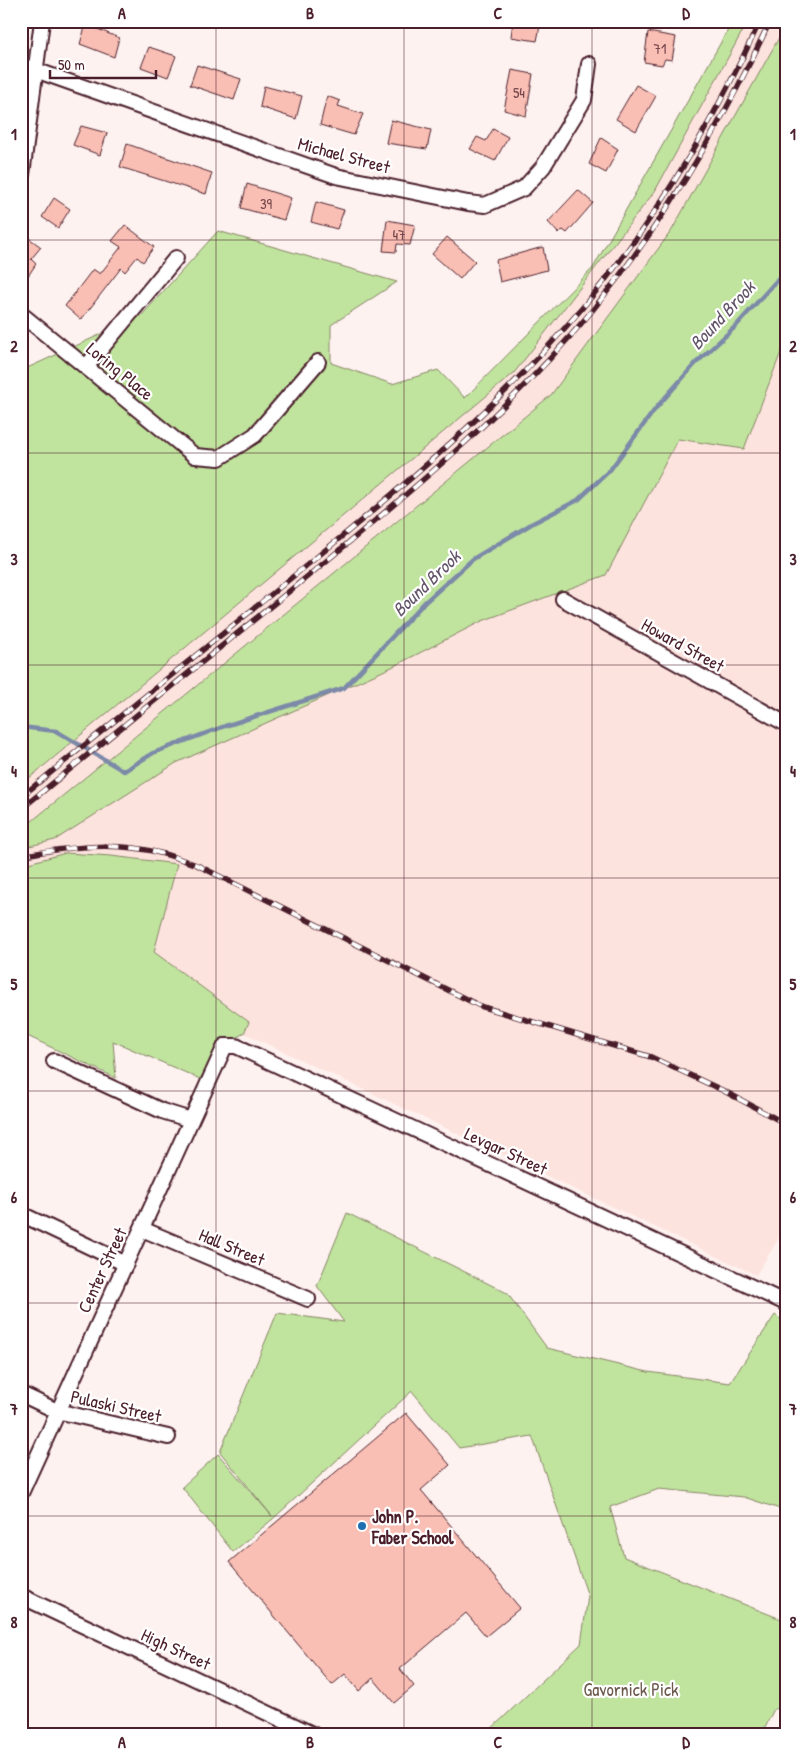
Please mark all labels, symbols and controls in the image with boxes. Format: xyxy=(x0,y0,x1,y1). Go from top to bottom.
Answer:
text: A xyxy=(118,2,126,24)
text: B xyxy=(306,2,314,24)
text: C xyxy=(494,2,503,24)
text: D xyxy=(682,2,690,24)
house number: 71 xyxy=(654,38,666,59)
scale bar xyxy=(50,48,156,80)
text: 50 m xyxy=(58,54,85,75)
house number: 54 xyxy=(513,82,525,103)
text: 1 xyxy=(11,123,17,145)
text: 1 xyxy=(790,123,796,145)
street label: Michael Street xyxy=(295,131,394,179)
house number: 39 xyxy=(260,193,273,214)
house number: 47 xyxy=(392,224,406,245)
water label: Bound Brook xyxy=(683,273,762,355)
text: 2 xyxy=(10,335,18,357)
text: 2 xyxy=(789,335,797,357)
street label: Loring Place xyxy=(81,336,159,406)
water label: Bound Brook xyxy=(386,543,467,622)
text: 3 xyxy=(10,548,18,570)
text: 3 xyxy=(789,548,797,570)
street label: Howard Street xyxy=(637,612,730,678)
text: 4 xyxy=(11,760,17,782)
text: 4 xyxy=(790,760,796,782)
text: 5 xyxy=(11,973,18,995)
text: 5 xyxy=(790,973,797,995)
street label: Levgar Street xyxy=(460,1121,552,1181)
text: 6 xyxy=(11,1186,18,1208)
text: 6 xyxy=(790,1186,797,1208)
street label: Hall Street xyxy=(195,1222,270,1272)
street label: Center Street xyxy=(71,1223,133,1317)
street label: Pulaski Street xyxy=(68,1383,165,1429)
text: 7 xyxy=(9,1398,18,1420)
text: 7 xyxy=(788,1398,797,1420)
place label: John P. Faber School xyxy=(371,1504,455,1550)
marker: John P. Faber School xyxy=(356,1520,368,1532)
text: 8 xyxy=(11,1611,18,1633)
text: 8 xyxy=(790,1611,797,1633)
street label: High Street xyxy=(137,1622,216,1676)
park label: Gavornick Pick xyxy=(584,1677,679,1702)
text: A xyxy=(118,1731,126,1753)
text: B xyxy=(306,1731,314,1753)
text: C xyxy=(494,1731,503,1753)
text: D xyxy=(682,1731,690,1753)

